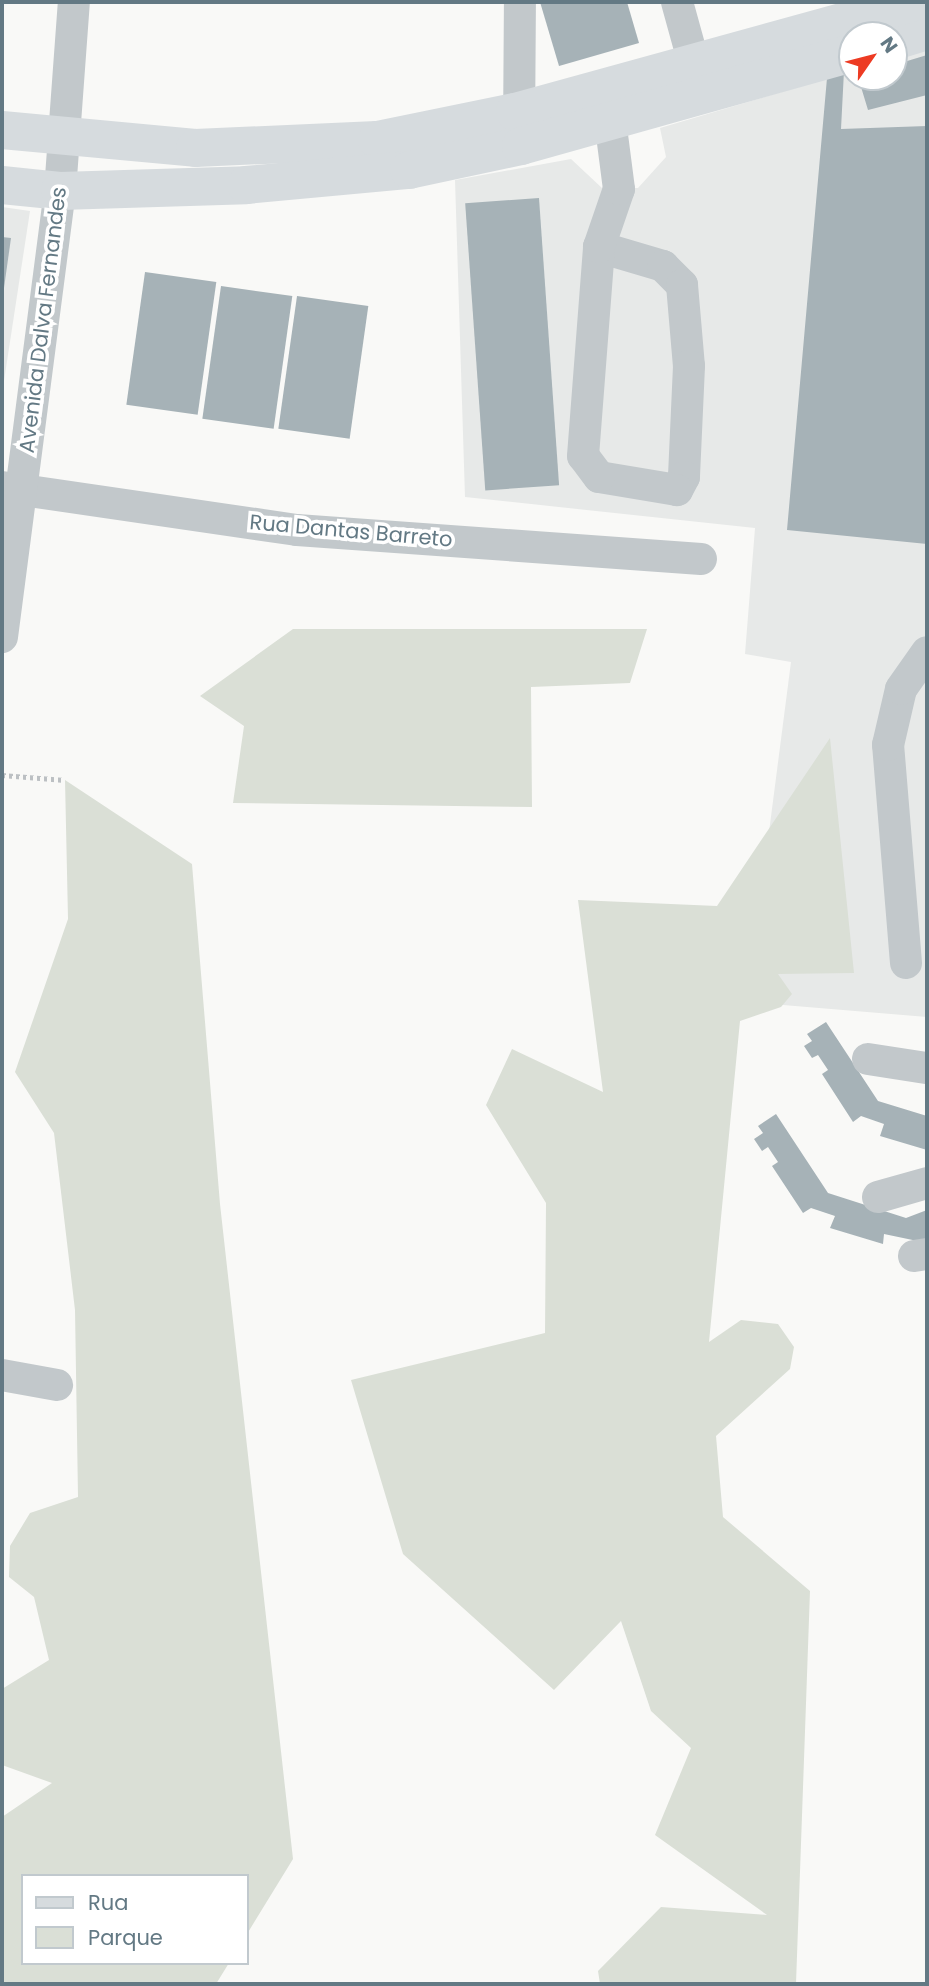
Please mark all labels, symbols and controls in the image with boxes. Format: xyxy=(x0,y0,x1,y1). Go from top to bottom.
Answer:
north arrow xyxy=(838,21,908,91)
text: N xyxy=(874,31,904,58)
street label: Avenida Dalva Fernandes xyxy=(14,185,72,455)
street label: Rua Dantas Barreto xyxy=(248,510,454,552)
legend xyxy=(21,1874,248,1965)
text: Rua xyxy=(88,1888,128,1917)
text: Parque xyxy=(88,1923,163,1952)

